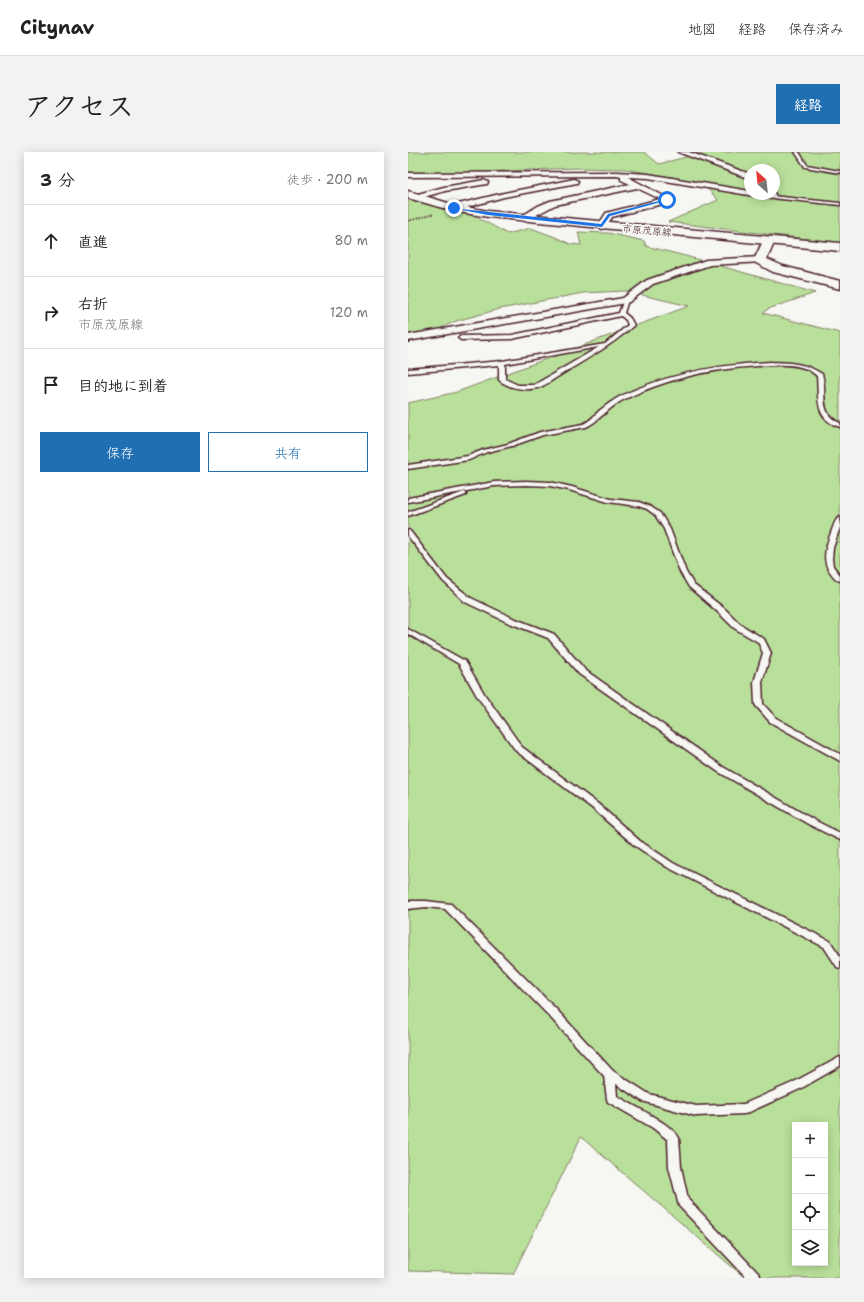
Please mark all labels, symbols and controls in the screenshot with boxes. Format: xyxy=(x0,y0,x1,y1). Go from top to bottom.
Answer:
text: Citynav xyxy=(20,15,94,40)
text: 地図 xyxy=(688,20,716,38)
text: 経路 xyxy=(738,20,766,38)
text: 保存済み xyxy=(788,20,844,38)
button: 経路 xyxy=(776,84,840,124)
text: アクセス xyxy=(24,87,134,125)
north arrow xyxy=(744,164,780,200)
text: 3 分 xyxy=(40,169,75,191)
text: 徒歩 · 200 m xyxy=(287,171,368,188)
route start xyxy=(658,191,676,209)
route end xyxy=(445,199,463,217)
street label: 市原茂原線 xyxy=(621,222,672,239)
icon: ahead xyxy=(40,230,62,252)
text: 直進 xyxy=(78,232,108,252)
text: 80 m xyxy=(334,232,368,249)
text: 右折 xyxy=(78,294,108,314)
icon: right xyxy=(40,302,62,324)
text: 120 m xyxy=(330,304,368,321)
text: 市原茂原線 xyxy=(78,316,143,333)
icon: arrive xyxy=(40,374,62,396)
text: 目的地に到着 xyxy=(78,376,168,396)
button: 保存 xyxy=(40,432,200,472)
button: 共有 xyxy=(208,432,368,472)
map controls xyxy=(792,1122,828,1266)
button: + xyxy=(792,1122,828,1158)
button: − xyxy=(792,1158,828,1194)
button: locate xyxy=(792,1194,828,1230)
button: layers xyxy=(792,1230,828,1266)

